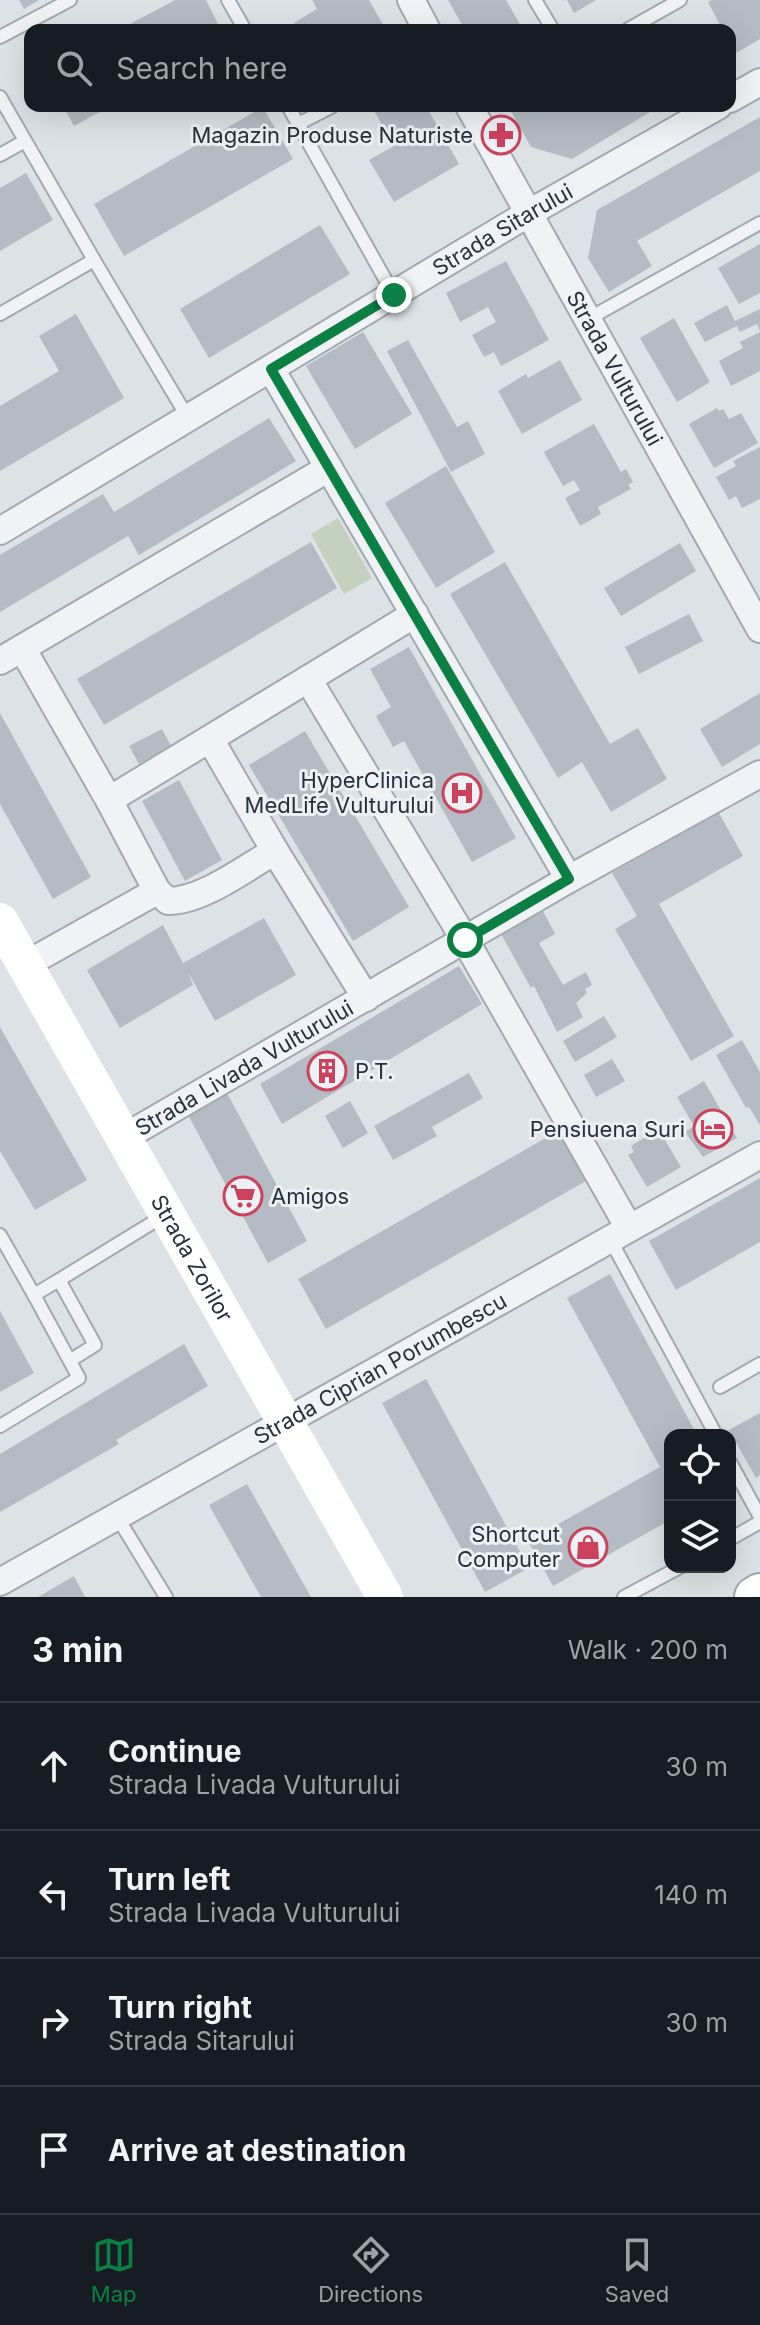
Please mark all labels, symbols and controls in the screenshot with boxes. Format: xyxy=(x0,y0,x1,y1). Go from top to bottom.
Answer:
search box xyxy=(24,24,736,112)
icon: search xyxy=(52,46,96,90)
text: Search here xyxy=(116,50,288,86)
pharmacy icon: Magazin Produse Naturiste xyxy=(480,114,522,156)
place label: Magazin Produse Naturiste xyxy=(191,122,473,148)
street label: Strada Sitarului xyxy=(428,178,577,281)
route end xyxy=(376,277,412,313)
street label: Strada Vulturului xyxy=(561,286,668,450)
place label: HyperClinica MedLife Vulturului xyxy=(245,767,434,818)
hospital icon: HyperClinica MedLife Vulturului xyxy=(441,772,483,814)
route start xyxy=(447,922,483,958)
street label: Strada Livada Vulturului xyxy=(131,994,358,1141)
building icon: P.T. xyxy=(306,1050,348,1092)
place label: P.T. xyxy=(355,1058,394,1084)
hotel icon: Pensiuena Suri xyxy=(692,1108,734,1150)
place label: Pensiuena Suri xyxy=(530,1116,685,1142)
supermarket icon: Amigos xyxy=(222,1175,264,1217)
place label: Amigos xyxy=(271,1183,349,1209)
street label: Strada Zorilor xyxy=(146,1190,238,1326)
street label: Strada Ciprian Porumbescu xyxy=(249,1287,511,1450)
map controls xyxy=(664,1429,736,1573)
button: locate xyxy=(664,1429,736,1501)
button: layers xyxy=(664,1501,736,1573)
place label: Shortcut Computer xyxy=(457,1521,560,1572)
shop icon: Shortcut Computer xyxy=(567,1526,609,1568)
text: 3 min xyxy=(32,1629,123,1670)
text: Walk · 200 m xyxy=(568,1634,728,1665)
text: Continue xyxy=(108,1733,242,1769)
icon: ahead xyxy=(32,1744,76,1788)
text: 30 m xyxy=(665,1751,728,1782)
text: Strada Livada Vulturului xyxy=(108,1769,400,1800)
text: Turn left xyxy=(108,1861,230,1897)
icon: left xyxy=(32,1872,76,1916)
text: 140 m xyxy=(654,1879,728,1910)
text: Strada Livada Vulturului xyxy=(108,1897,400,1928)
text: Turn right xyxy=(108,1989,252,2025)
icon: right xyxy=(32,2000,76,2044)
text: 30 m xyxy=(665,2007,728,2038)
text: Strada Sitarului xyxy=(108,2025,295,2056)
icon: arrive xyxy=(32,2128,76,2172)
text: Arrive at destination xyxy=(108,2132,406,2168)
tab: Map xyxy=(91,2233,137,2307)
tab: Directions xyxy=(318,2233,423,2307)
tab: Saved xyxy=(605,2233,669,2307)

